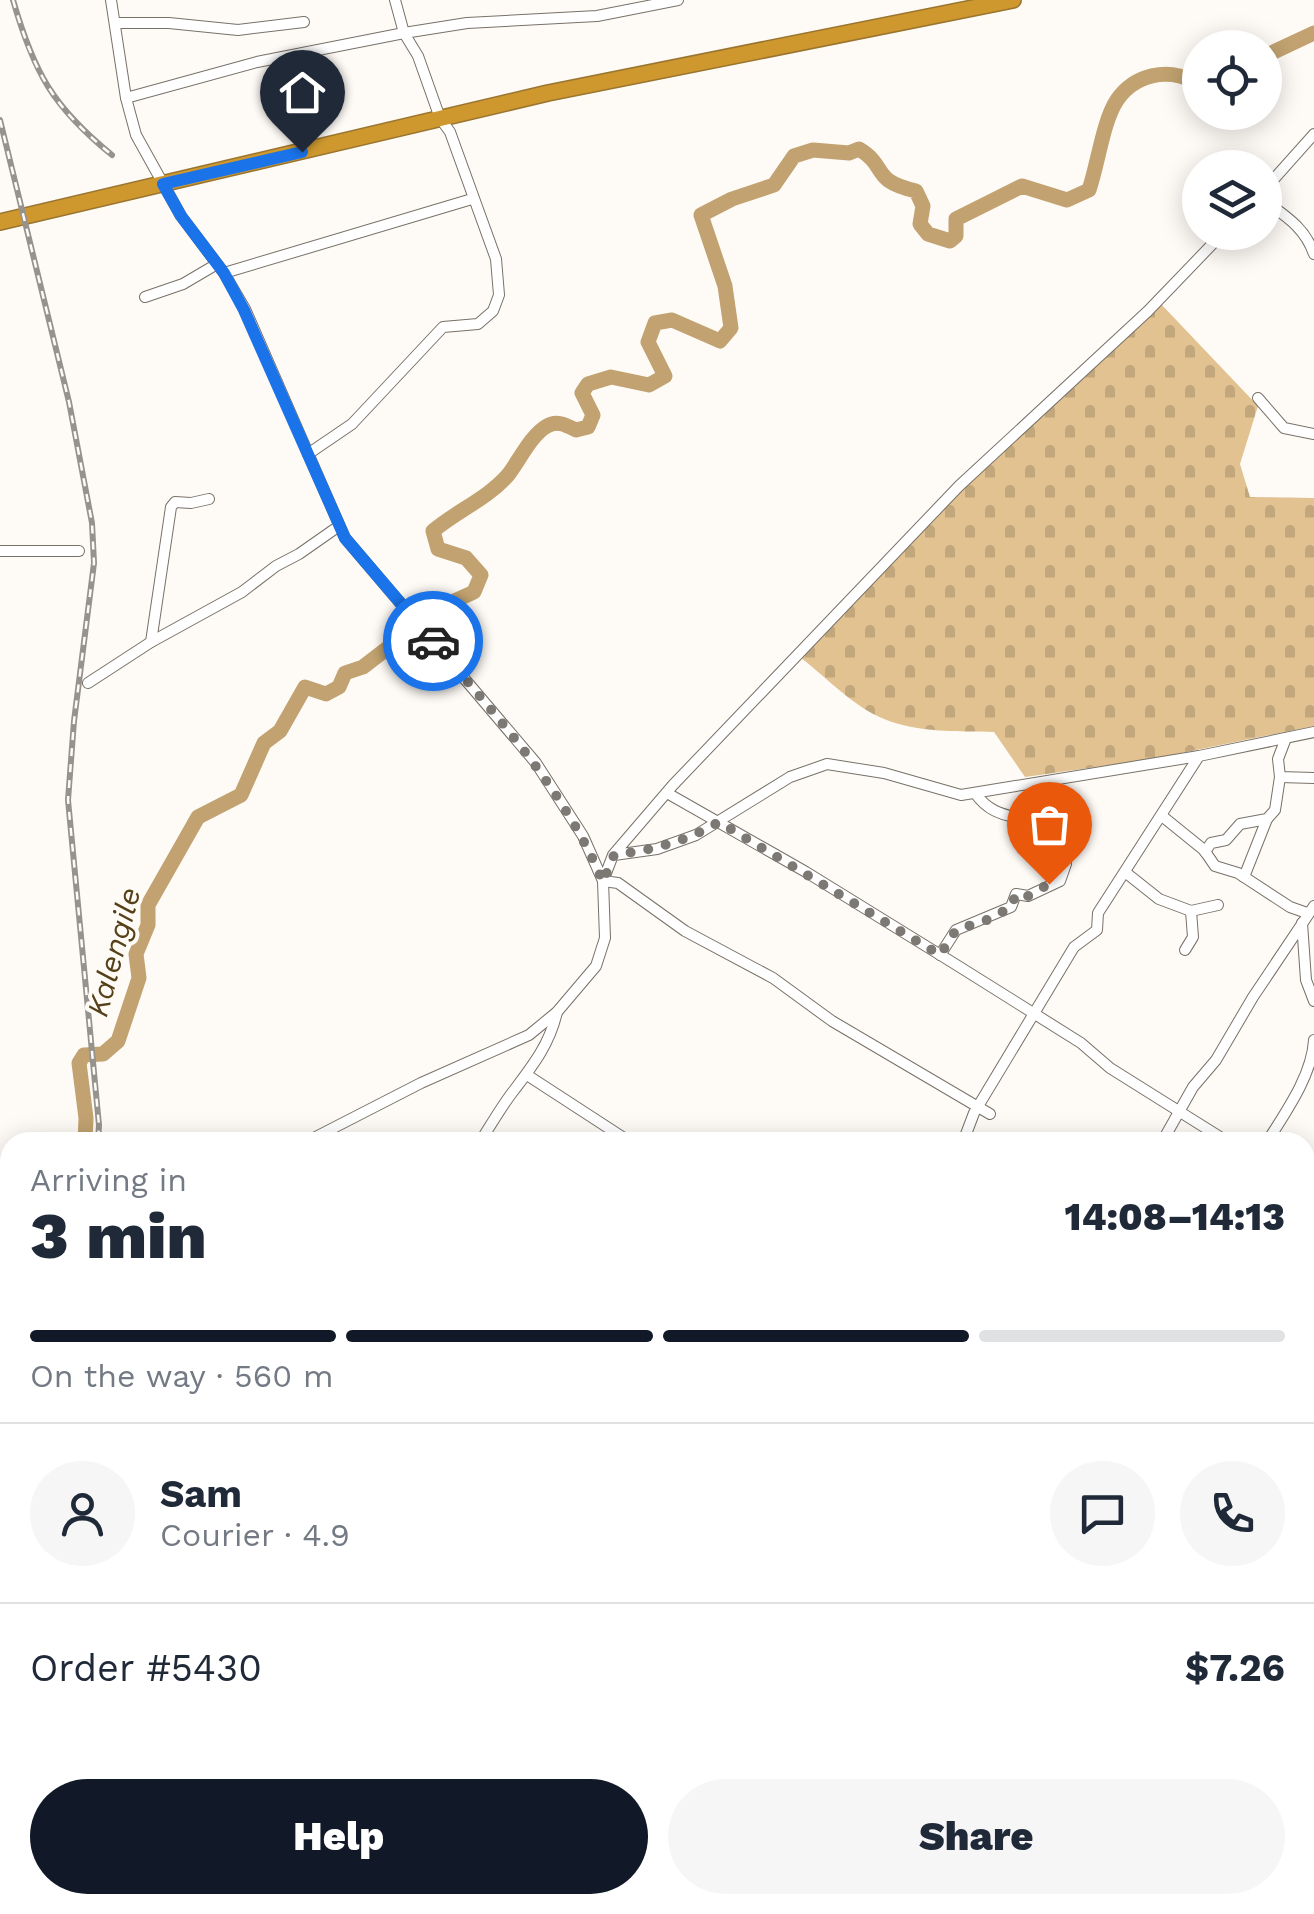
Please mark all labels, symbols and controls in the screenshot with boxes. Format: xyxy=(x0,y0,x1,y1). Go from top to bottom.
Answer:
map controls xyxy=(1182,30,1282,250)
button: locate xyxy=(1182,30,1282,130)
pin xyxy=(260,50,345,153)
icon: home xyxy=(275,65,330,120)
button: layers xyxy=(1182,150,1282,250)
courier xyxy=(383,591,483,691)
icon: car xyxy=(406,614,461,669)
pin xyxy=(1007,782,1092,885)
icon: bag xyxy=(1022,797,1077,852)
water label: Kalengile xyxy=(79,883,148,1020)
text: Arriving in xyxy=(30,1161,187,1199)
text: 14:08–14:13 xyxy=(1064,1195,1285,1239)
text: 3 min xyxy=(30,1198,207,1274)
text: On the way · 560 m xyxy=(30,1357,334,1395)
button: person xyxy=(30,1461,135,1566)
button: chat xyxy=(1050,1461,1155,1566)
button: phone xyxy=(1180,1461,1285,1566)
text: Sam xyxy=(160,1472,242,1516)
text: Courier · 4.9 xyxy=(160,1516,350,1554)
text: Order #5430 xyxy=(30,1646,262,1690)
text: $7.26 xyxy=(1185,1646,1285,1690)
button: Help xyxy=(30,1779,648,1894)
button: Share xyxy=(668,1779,1285,1894)

